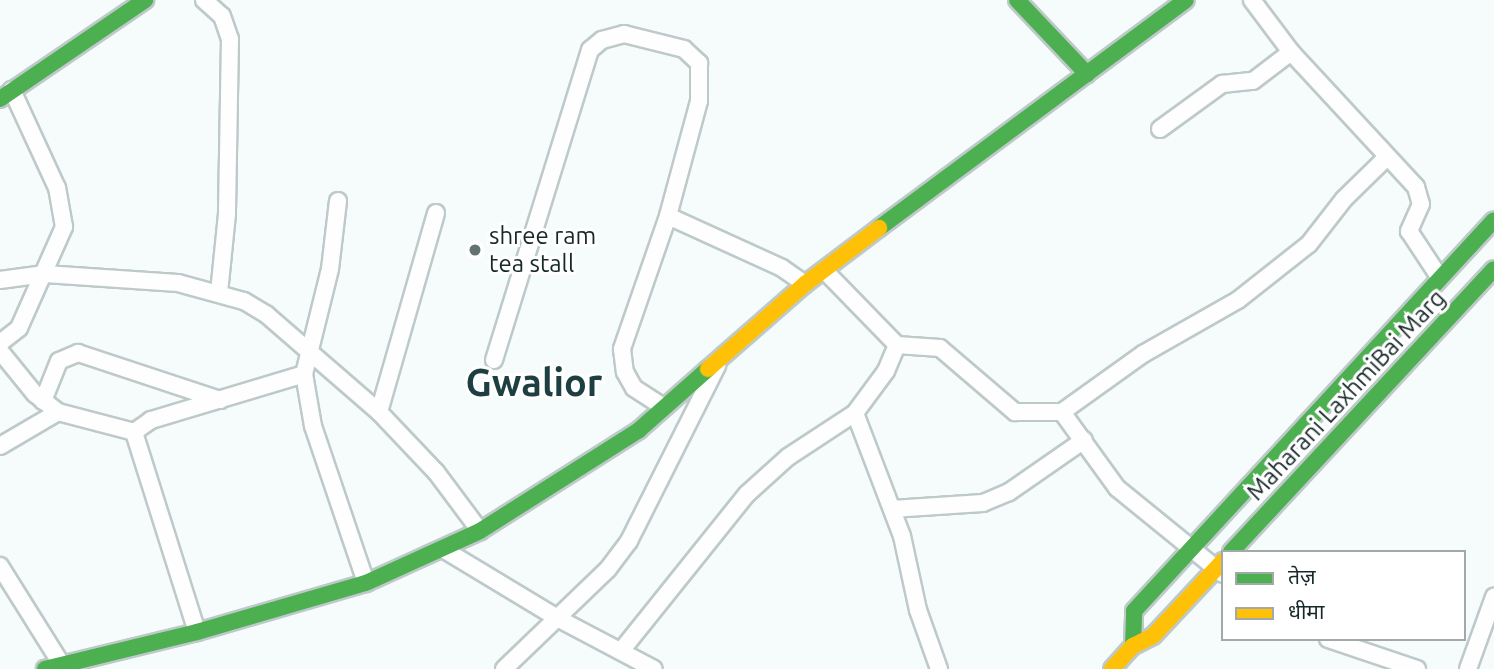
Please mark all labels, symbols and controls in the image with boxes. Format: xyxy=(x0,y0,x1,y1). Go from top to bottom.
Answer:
place label: shree ram tea stall xyxy=(489,222,596,278)
marker: shree ram tea stall xyxy=(467,242,483,258)
street label: Maharani LaxhmiBai Marg xyxy=(1241,284,1451,506)
district label: Gwalior xyxy=(466,360,602,406)
legend xyxy=(1221,550,1466,641)
text: तेज़ xyxy=(1288,564,1316,588)
text: धीमा xyxy=(1288,599,1324,623)

